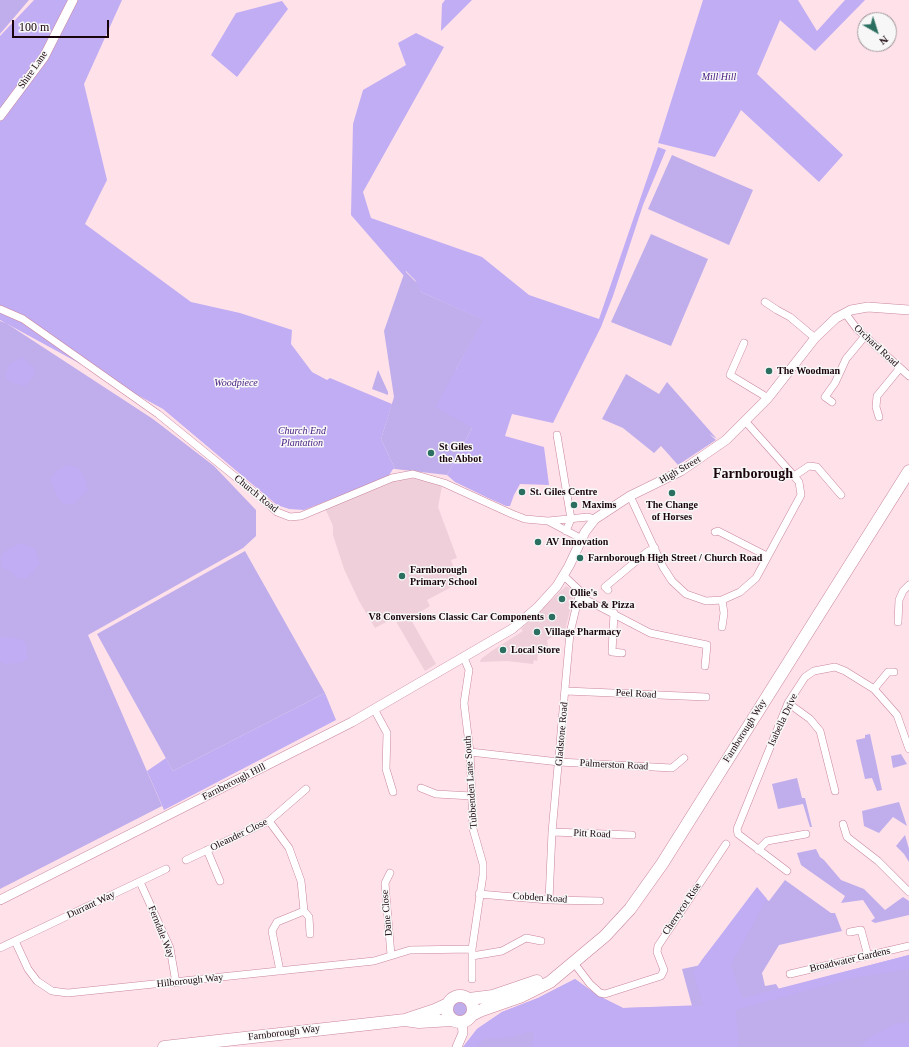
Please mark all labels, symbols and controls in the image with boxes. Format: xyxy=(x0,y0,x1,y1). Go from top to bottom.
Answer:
scale bar xyxy=(14,12,111,38)
north arrow xyxy=(857,12,897,52)
text: 100 m xyxy=(19,20,49,34)
text: N xyxy=(877,33,891,48)
street label: Shire Lane xyxy=(16,49,50,91)
park label: Mill Hill xyxy=(702,71,736,83)
street label: Orchard Road xyxy=(851,322,901,370)
place label: The Woodman xyxy=(777,365,840,377)
marker: The Woodman xyxy=(764,366,774,376)
park label: Woodpiece xyxy=(214,377,258,389)
park label: Church End Plantation xyxy=(278,425,326,448)
place label: St Giles the Abbot xyxy=(439,441,482,464)
marker: St Giles the Abbot xyxy=(426,448,436,458)
street label: High Street xyxy=(657,453,703,487)
district label: Farnborough xyxy=(713,466,793,482)
street label: Church Road xyxy=(232,473,280,515)
place label: St. Giles Centre xyxy=(530,486,597,498)
marker: St. Giles Centre xyxy=(517,487,527,497)
marker: The Change of Horses xyxy=(667,488,677,498)
place label: Maxims xyxy=(582,499,616,511)
place label: The Change of Horses xyxy=(646,499,698,522)
marker: Maxims xyxy=(569,500,579,510)
place label: AV Innovation xyxy=(546,536,608,548)
marker: AV Innovation xyxy=(533,537,543,547)
place label: Farnborough High Street / Church Road xyxy=(588,552,762,564)
marker: Farnborough High Street / Church Road xyxy=(575,553,585,563)
place label: Farnborough Primary School xyxy=(410,564,477,588)
marker: Farnborough Primary School xyxy=(397,571,407,581)
place label: Ollie's Kebab & Pizza xyxy=(570,587,634,610)
marker: Ollie's Kebab & Pizza xyxy=(557,594,567,604)
place label: V8 Conversions Classic Car Components xyxy=(368,611,544,623)
marker: V8 Conversions Classic Car Components xyxy=(547,612,557,622)
place label: Village Pharmacy xyxy=(545,626,621,638)
marker: Village Pharmacy xyxy=(532,627,542,637)
place label: Local Store xyxy=(511,644,560,656)
marker: Local Store xyxy=(498,645,508,655)
street label: Peel Road xyxy=(615,687,657,701)
street label: Isabella Drive xyxy=(766,692,800,748)
street label: Farnborough Way xyxy=(721,697,769,765)
street label: Gladstone Road xyxy=(553,702,571,766)
street label: Tubbenden Lane South xyxy=(462,735,480,829)
street label: Palmerston Road xyxy=(579,757,649,773)
street label: Farnborough Hill xyxy=(200,761,268,803)
street label: Oleander Close xyxy=(209,816,269,854)
street label: Pitt Road xyxy=(573,827,611,841)
street label: Cherrycot Rise xyxy=(660,881,704,937)
street label: Durrant Way xyxy=(65,889,117,921)
street label: Dane Close xyxy=(379,889,395,937)
street label: Cobden Road xyxy=(512,890,568,906)
street label: Ferndale Way xyxy=(145,904,177,960)
street label: Broadwater Gardens xyxy=(808,945,892,975)
street label: Hilborough Way xyxy=(156,972,224,990)
street label: Farnborough Way xyxy=(247,1023,321,1043)

